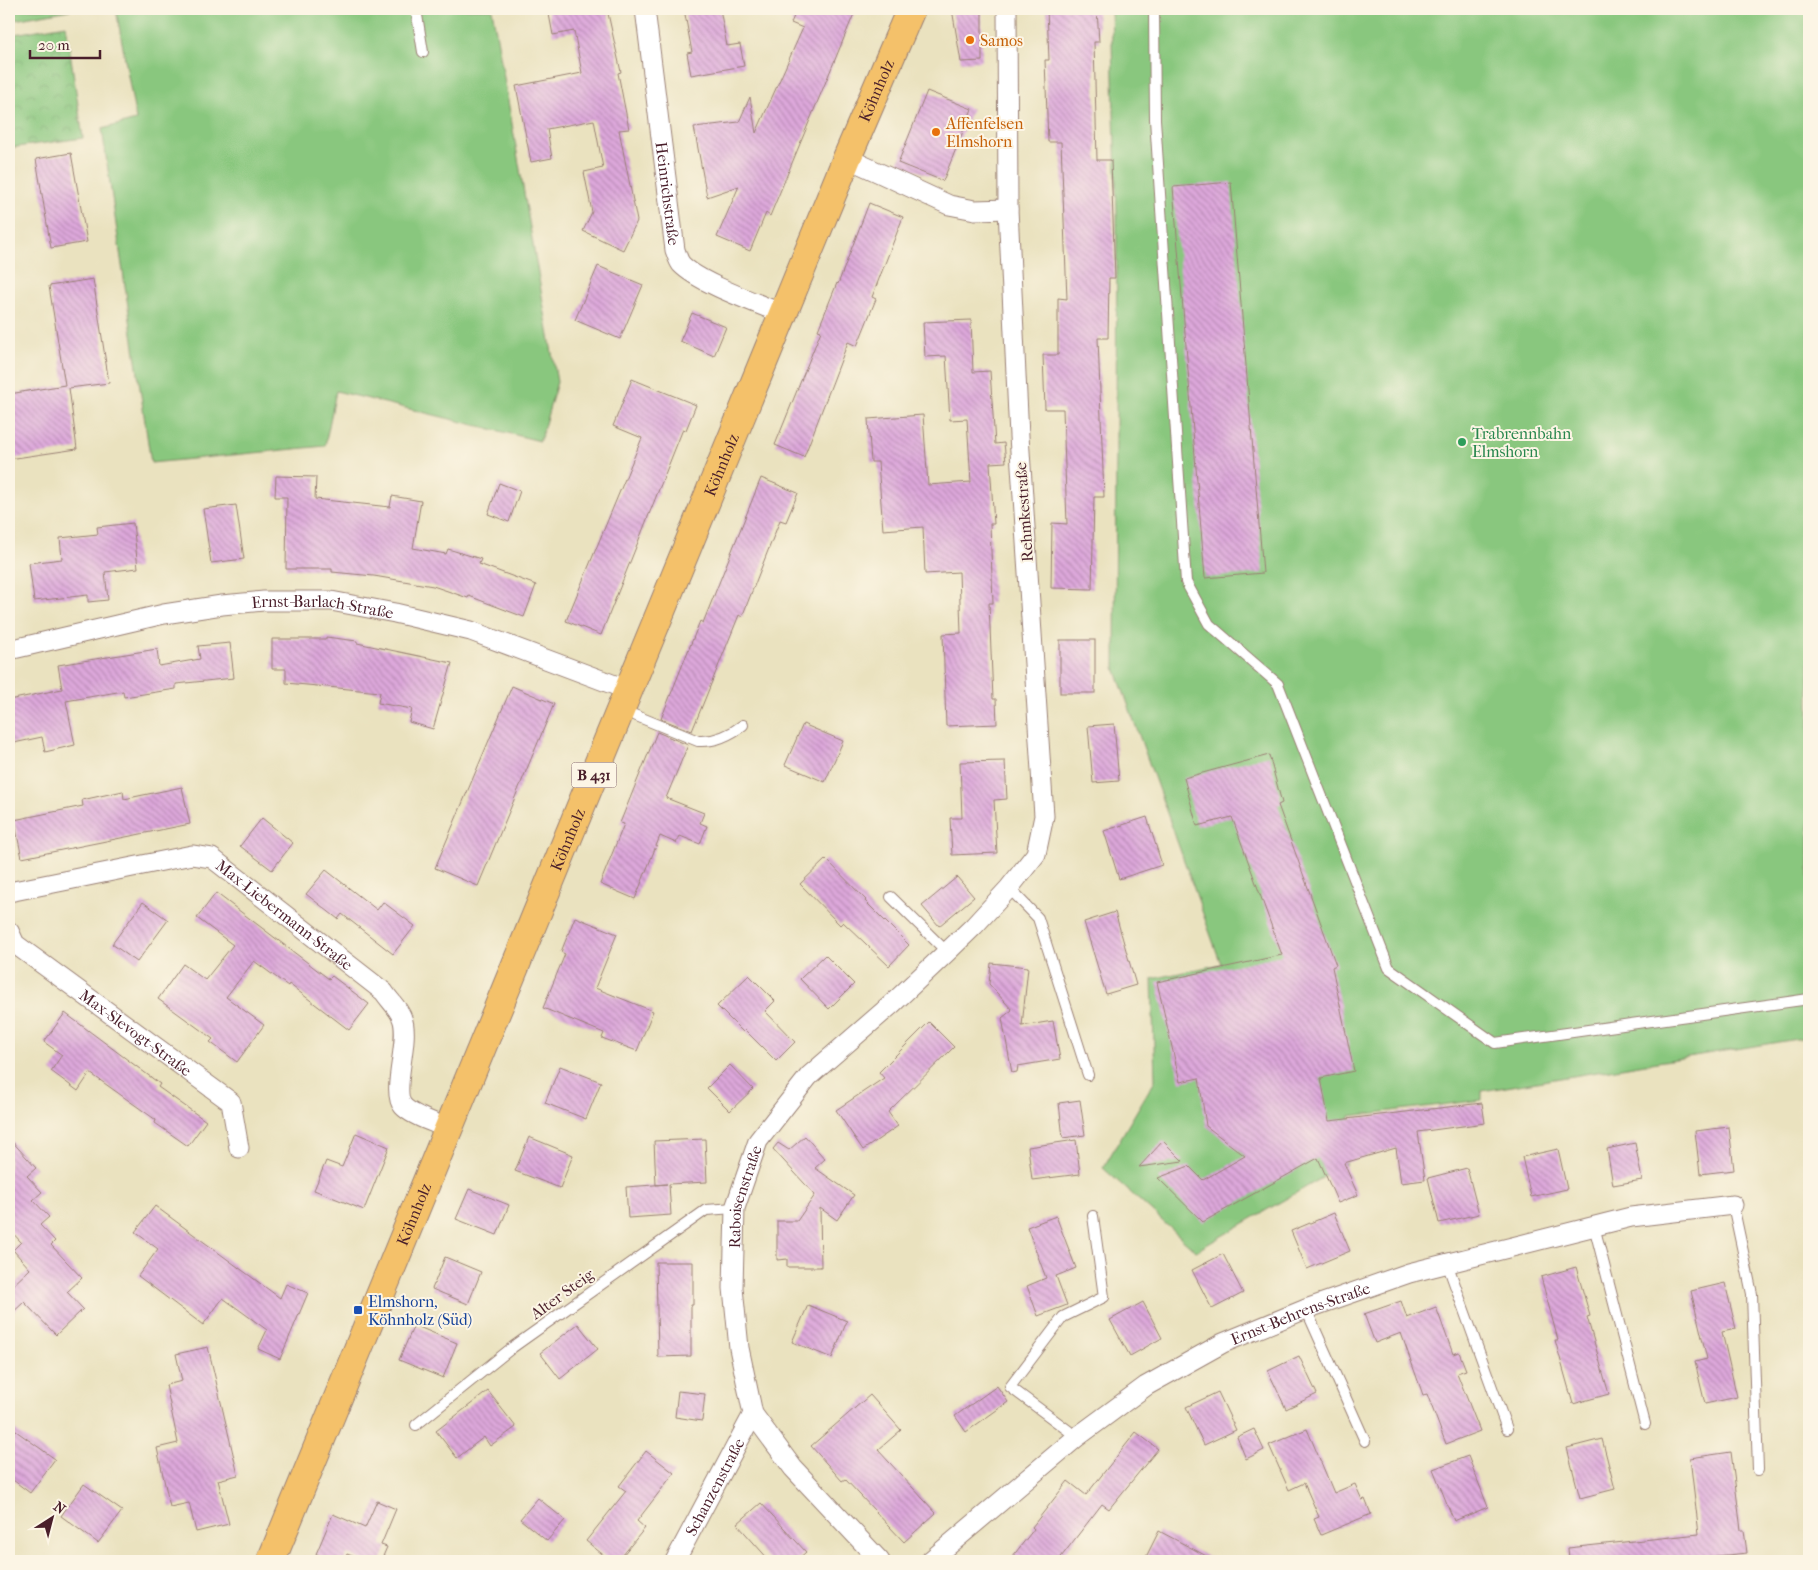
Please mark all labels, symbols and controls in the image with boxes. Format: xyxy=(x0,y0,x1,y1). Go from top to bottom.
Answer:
scale bar xyxy=(30,28,100,60)
place label: Samos xyxy=(980,31,1023,50)
marker: Samos xyxy=(964,34,976,46)
text: 20 m xyxy=(38,36,70,54)
street label: Köhnholz xyxy=(854,56,898,125)
place label: Affenfelsen Elmshorn xyxy=(945,114,1024,151)
marker: Affenfelsen Elmshorn xyxy=(930,126,942,138)
street label: Heinrichstraße xyxy=(652,141,684,247)
place label: Trabrennbahn Elmshorn xyxy=(1472,424,1572,461)
street label: Köhnholz xyxy=(700,431,742,499)
marker: Trabrennbahn Elmshorn xyxy=(1456,436,1468,448)
street label: Rehmkestraße xyxy=(1011,461,1037,563)
street label: Ernst-Barlach-Straße xyxy=(251,591,395,622)
road number: B 431 xyxy=(572,762,616,788)
street label: Köhnholz xyxy=(546,805,589,874)
street label: Max-Liebermann-Straße xyxy=(212,855,357,974)
street label: Max-Slevogt-Straße xyxy=(76,985,196,1080)
street label: Raboisenstraße xyxy=(724,1143,765,1249)
street label: Köhnholz xyxy=(392,1180,435,1248)
street label: Alter Steig xyxy=(526,1264,598,1324)
street label: Ernst-Behrens-Straße xyxy=(1228,1278,1372,1348)
place label: Elmshorn, Köhnholz (Süd) xyxy=(368,1292,472,1329)
marker: Elmshorn, Köhnholz (Süd) xyxy=(352,1304,364,1316)
street label: Schanzenstraße xyxy=(681,1435,748,1539)
north arrow xyxy=(28,1492,78,1542)
text: N xyxy=(50,1498,69,1518)

